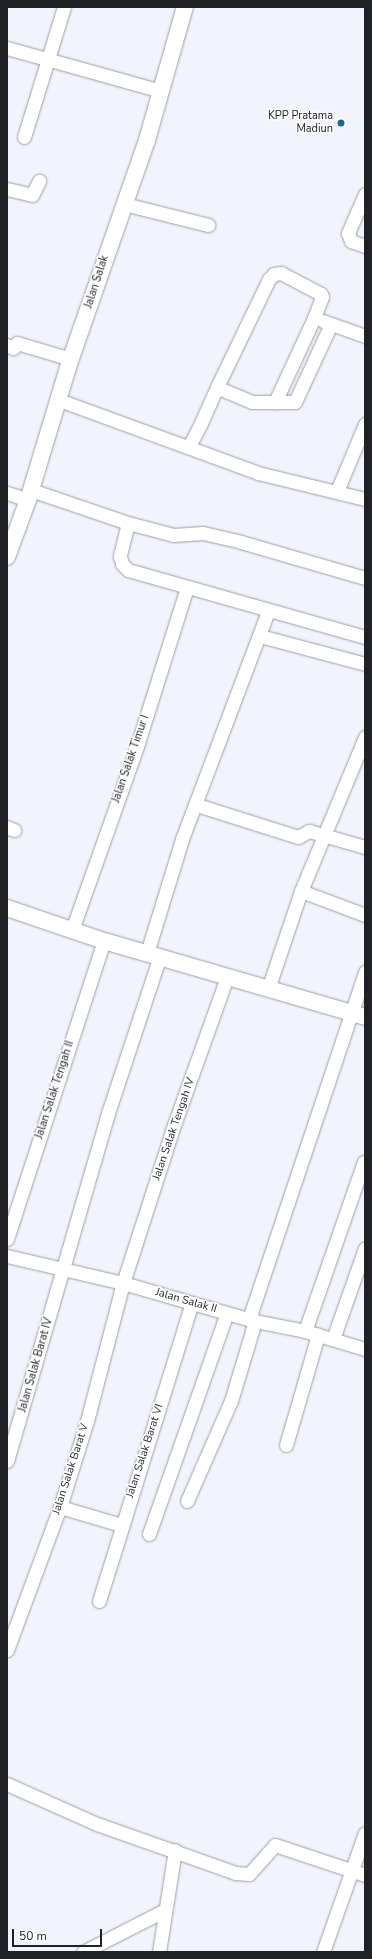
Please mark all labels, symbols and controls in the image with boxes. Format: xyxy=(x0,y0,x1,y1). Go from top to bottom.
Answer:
place label: KPP Pratama Madiun xyxy=(268,110,333,136)
marker: KPP Pratama Madiun xyxy=(336,118,346,128)
street label: Jalan Salak xyxy=(82,254,112,310)
street label: Jalan Salak Timur I xyxy=(110,713,152,805)
street label: Jalan Salak Tengah II xyxy=(33,1039,77,1141)
street label: Jalan Salak Tengah IV xyxy=(150,1076,198,1182)
street label: Jalan Salak II xyxy=(154,1286,218,1316)
street label: Jalan Salak Barat IV xyxy=(16,1316,56,1414)
street label: Jalan Salak Barat VI xyxy=(124,1403,166,1499)
street label: Jalan Salak Barat V xyxy=(50,1422,92,1516)
scale bar xyxy=(14,1921,104,1947)
text: 50 m xyxy=(19,1928,47,1944)

